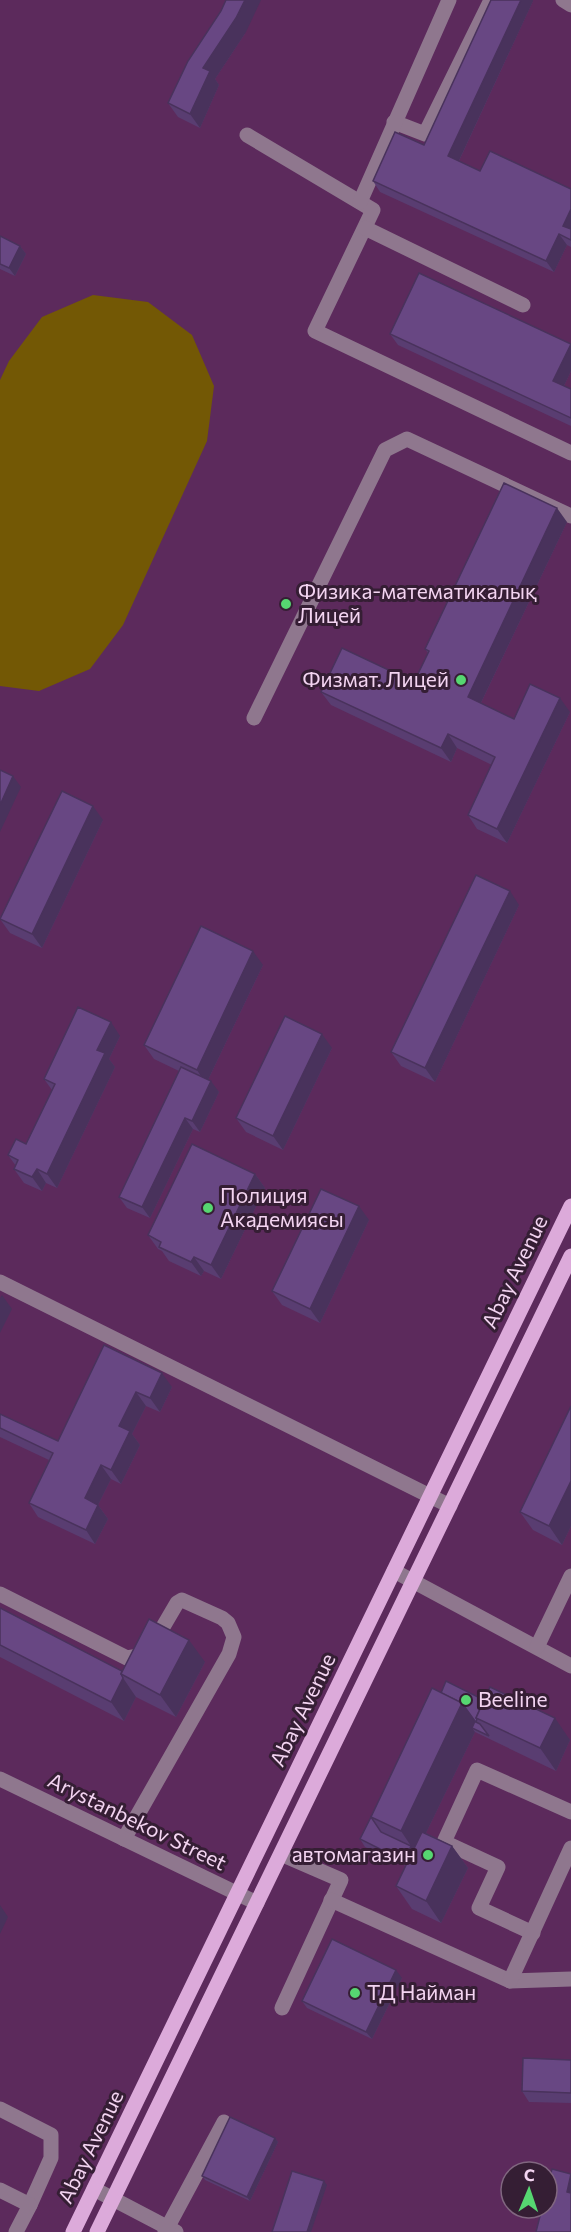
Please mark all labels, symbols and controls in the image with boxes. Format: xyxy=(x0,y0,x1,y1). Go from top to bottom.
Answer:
place label: Физика-математикалық Лицей xyxy=(298,578,537,627)
marker: Физика-математикалық Лицей xyxy=(279,597,293,611)
place label: Физмат. Лицей xyxy=(303,666,449,691)
marker: Физмат. Лицей xyxy=(454,673,468,687)
place label: Полиция Академиясы xyxy=(220,1182,344,1231)
marker: Полиция Академиясы xyxy=(201,1201,215,1215)
street label: Abay Avenue xyxy=(476,1211,552,1332)
street label: Abay Avenue xyxy=(264,1649,340,1770)
place label: Beeline xyxy=(478,1686,548,1711)
marker: Beeline xyxy=(459,1693,473,1707)
street label: Arystanbekov Street xyxy=(44,1767,231,1875)
place label: автомагазин xyxy=(292,1841,416,1866)
marker: автомагазин xyxy=(421,1848,435,1862)
place label: ТД Найман xyxy=(367,1979,476,2004)
marker: ТД Найман xyxy=(348,1986,362,2000)
street label: Abay Avenue xyxy=(52,2086,128,2207)
north arrow xyxy=(499,2160,559,2220)
text: С xyxy=(524,2165,535,2184)

